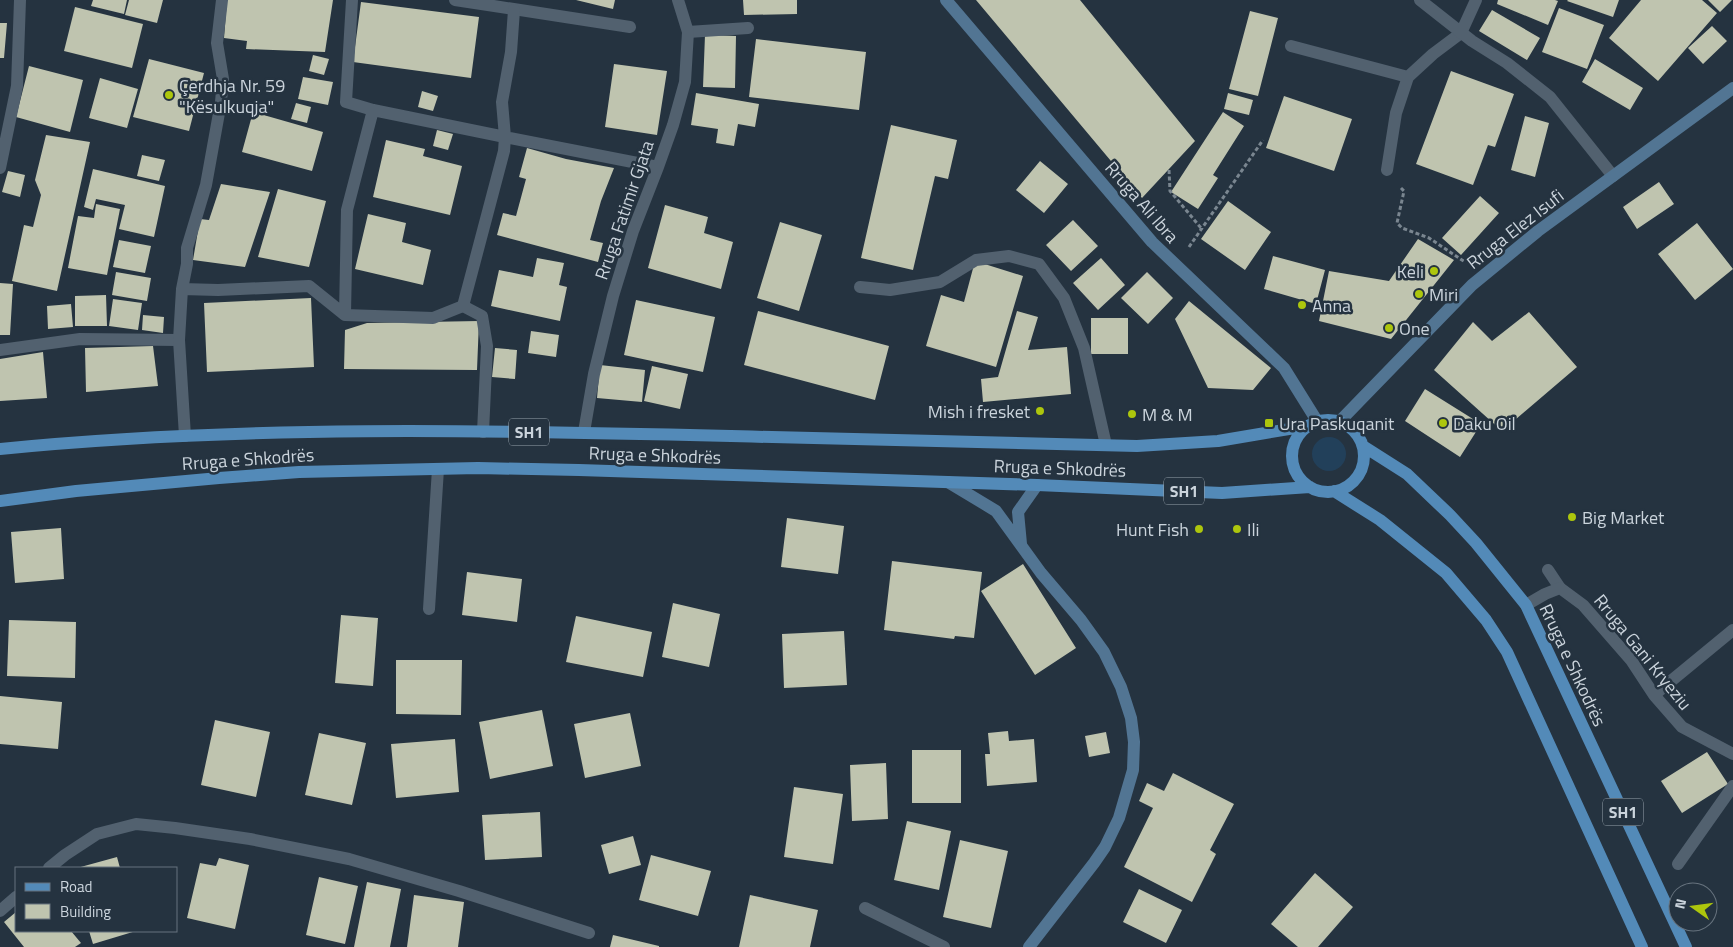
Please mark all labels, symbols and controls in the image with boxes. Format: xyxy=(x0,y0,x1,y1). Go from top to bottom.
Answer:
place label: Çerdhja Nr. 59 "Kësulkuqja" xyxy=(179,72,285,120)
marker: Çerdhja Nr. 59 "Kësulkuqja" xyxy=(163,89,175,101)
street label: Rruga Fatimir Gjata xyxy=(587,137,661,283)
street label: Rruga Ali Ibra xyxy=(1099,155,1185,249)
street label: Rruga Elez Isufi xyxy=(1461,182,1569,276)
place label: Keli xyxy=(1397,258,1424,285)
marker: Keli xyxy=(1428,265,1440,277)
place label: Miri xyxy=(1429,281,1458,308)
marker: Miri xyxy=(1413,288,1425,300)
place label: Anna xyxy=(1312,292,1351,319)
marker: Anna xyxy=(1296,299,1308,311)
place label: One xyxy=(1399,315,1430,342)
marker: One xyxy=(1383,322,1395,334)
place label: Mish i fresket xyxy=(928,398,1031,425)
place label: M & M xyxy=(1142,401,1193,428)
marker: Mish i fresket xyxy=(1034,405,1046,417)
marker: M & M xyxy=(1126,408,1138,420)
place label: Ura Paskuqanit xyxy=(1279,410,1395,437)
place label: Daku Oil xyxy=(1453,410,1516,437)
marker: Ura Paskuqanit xyxy=(1263,417,1275,429)
marker: Daku Oil xyxy=(1437,417,1449,429)
road number: SH1 xyxy=(509,418,549,446)
street label: Rruga e Shkodrës xyxy=(588,439,722,471)
street label: Rruga e Shkodrës xyxy=(181,441,315,477)
street label: Rruga e Shkodrës xyxy=(993,452,1127,484)
road number: SH1 xyxy=(1164,478,1204,504)
place label: Big Market xyxy=(1582,504,1665,531)
marker: Big Market xyxy=(1566,511,1578,523)
place label: Hunt Fish xyxy=(1116,516,1189,543)
place label: Ili xyxy=(1247,516,1260,543)
marker: Hunt Fish xyxy=(1193,523,1205,535)
marker: Ili xyxy=(1231,523,1243,535)
street label: Rruga Gani Kryeziu xyxy=(1588,588,1698,716)
street label: Rruga e Shkodrës xyxy=(1533,599,1613,731)
road number: SH1 xyxy=(1603,799,1643,826)
legend xyxy=(15,867,178,932)
text: Road xyxy=(60,875,92,898)
north arrow xyxy=(1668,882,1718,932)
text: N xyxy=(1669,896,1691,911)
text: Building xyxy=(60,900,111,923)

